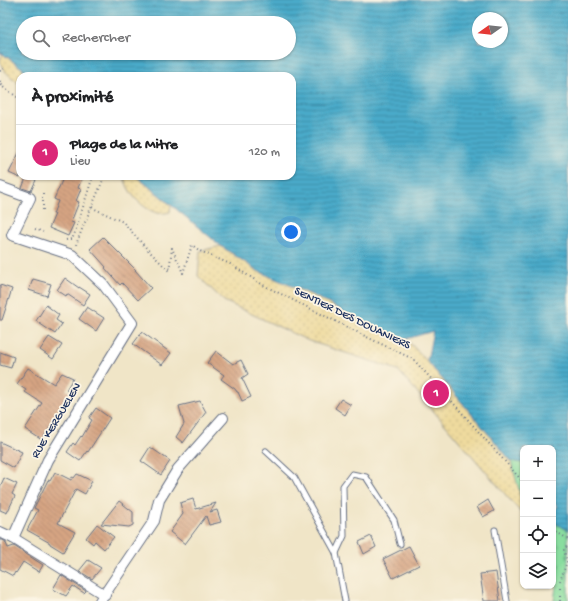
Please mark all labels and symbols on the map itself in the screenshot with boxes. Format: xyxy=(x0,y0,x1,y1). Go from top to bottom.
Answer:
north arrow xyxy=(472,12,508,48)
your location xyxy=(281,222,301,242)
street label: SENTIER DES DOUANIERS xyxy=(291,285,413,353)
pin: 1 xyxy=(423,378,449,408)
street label: RUE KERGUELEN xyxy=(29,381,85,461)

